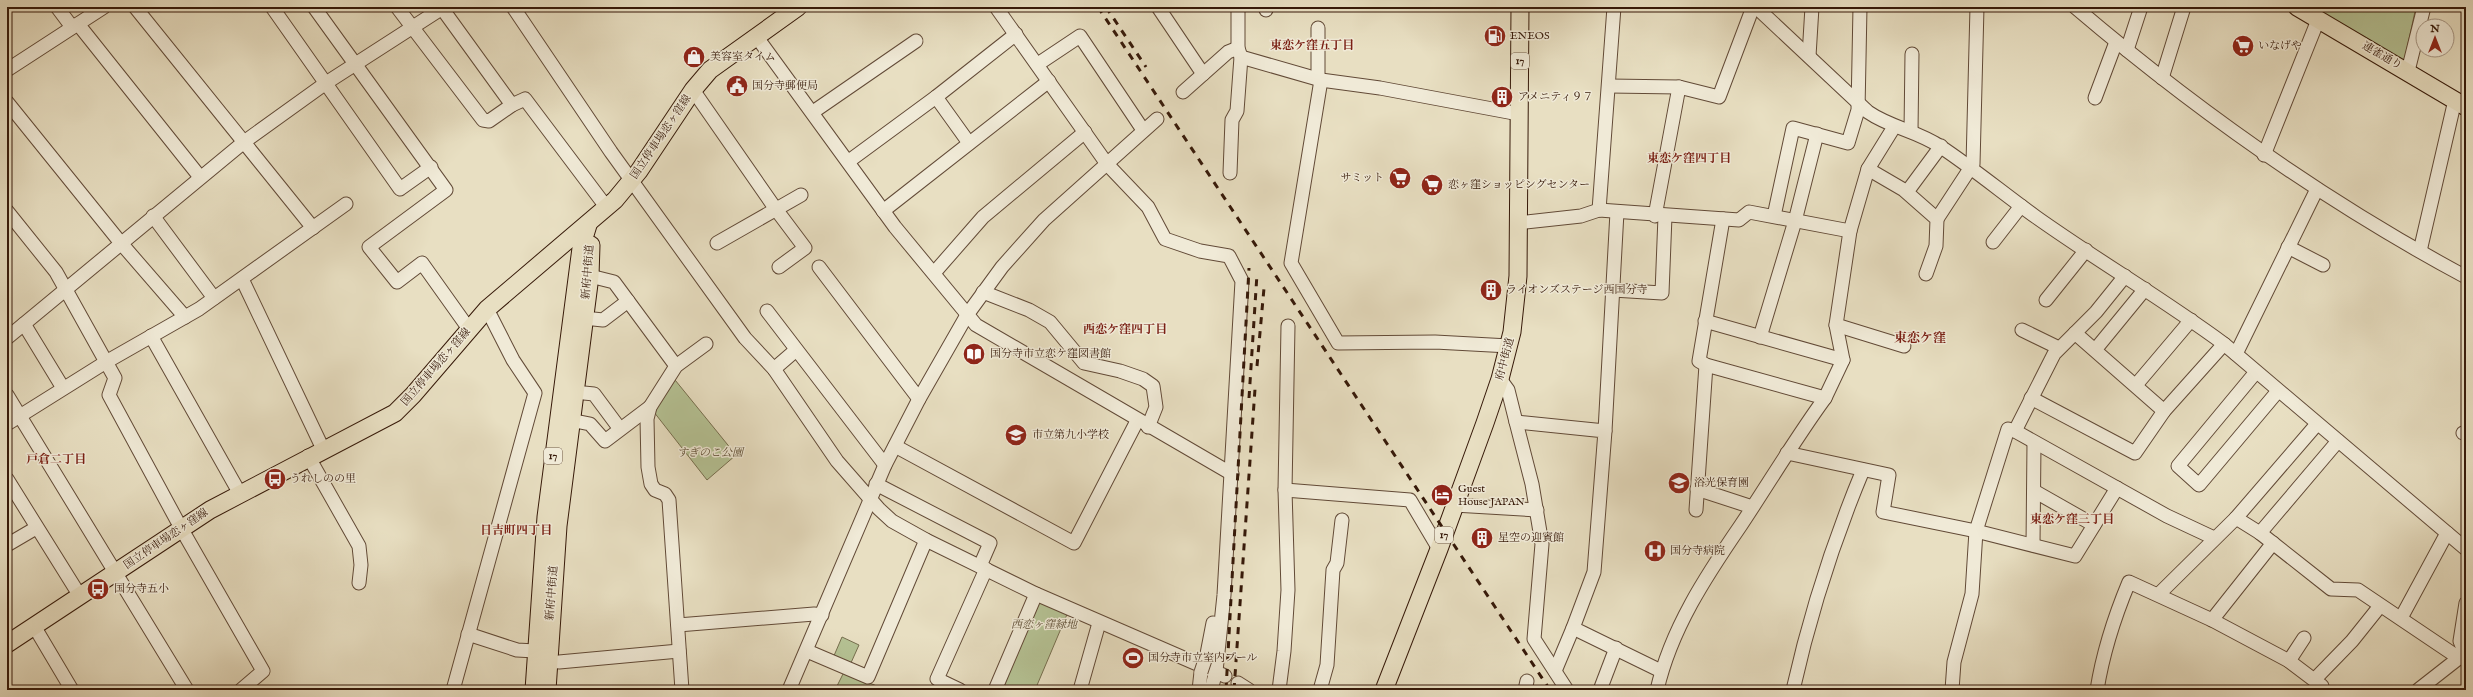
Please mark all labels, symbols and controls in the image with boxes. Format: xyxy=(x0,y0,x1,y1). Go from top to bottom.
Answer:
north arrow xyxy=(2415,18,2455,58)
text: N xyxy=(2429,22,2440,36)
fuel station icon: ENEOS xyxy=(1482,23,1508,49)
place label: ENEOS xyxy=(1510,29,1550,43)
supermarket icon: いなげや xyxy=(2230,33,2256,59)
district label: 東恋ケ窪五丁目 xyxy=(1270,38,1354,53)
place label: いなげや xyxy=(2258,39,2302,53)
street label: 連雀通り xyxy=(2359,39,2405,73)
shop icon: 美容室タイム xyxy=(681,44,707,70)
place label: 美容室タイム xyxy=(710,50,776,64)
road number: 17 xyxy=(1511,53,1529,69)
public building icon: 国分寺郵便局 xyxy=(724,73,750,99)
place label: 国分寺郵便局 xyxy=(752,79,818,93)
building icon: アメニティ９７ xyxy=(1489,84,1515,110)
place label: アメニティ９７ xyxy=(1518,90,1593,104)
street label: 国立停車場恋ヶ窪線 xyxy=(628,92,694,182)
district label: 東恋ケ窪四丁目 xyxy=(1647,151,1731,166)
supermarket icon: サミット xyxy=(1387,165,1413,191)
place label: サミット xyxy=(1340,171,1384,185)
supermarket icon: 恋ヶ窪ショッピングセンター xyxy=(1419,172,1445,198)
place label: 恋ヶ窪ショッピングセンター xyxy=(1448,178,1590,192)
street label: 新府中街道 xyxy=(579,244,597,300)
building icon: ライオンズステージ西国分寺 xyxy=(1478,277,1504,303)
place label: ライオンズステージ西国分寺 xyxy=(1506,283,1648,297)
district label: 西恋ケ窪四丁目 xyxy=(1083,322,1167,337)
street label: 国立停車場恋ヶ窪線 xyxy=(398,325,474,409)
district label: 東恋ケ窪 xyxy=(1894,330,1946,347)
street label: 府中街道 xyxy=(1493,336,1517,382)
library icon: 国分寺市立恋ケ窪図書館 xyxy=(961,341,987,367)
place label: 国分寺市立恋ケ窪図書館 xyxy=(990,347,1111,361)
school or university icon: 市立第九小学校 xyxy=(1003,422,1029,448)
place label: 市立第九小学校 xyxy=(1032,428,1109,442)
park label: すぎのこ公園 xyxy=(677,446,745,460)
road number: 17 xyxy=(544,448,562,464)
district label: 戸倉二丁目 xyxy=(26,452,86,467)
bus stop icon: うれしのの里 xyxy=(262,466,288,492)
school or university icon: 浴光保育園 xyxy=(1666,470,1692,496)
place label: うれしのの里 xyxy=(290,472,356,486)
place label: 浴光保育園 xyxy=(1694,476,1749,490)
hotel icon: Guest House JAPAN xyxy=(1429,482,1455,508)
place label: Guest House JAPAN xyxy=(1458,482,1525,509)
street label: 国立停車場恋ヶ窪線 xyxy=(121,506,211,572)
district label: 東恋ケ窪三丁目 xyxy=(2030,512,2114,527)
district label: 日吉町四丁目 xyxy=(480,523,552,538)
building icon: 星空の迎賓館 xyxy=(1469,525,1495,551)
road number: 17 xyxy=(1435,527,1453,543)
place label: 星空の迎賓館 xyxy=(1498,531,1564,545)
hospital icon: 国分寺病院 xyxy=(1642,538,1668,564)
place label: 国分寺病院 xyxy=(1670,544,1725,558)
street label: 新府中街道 xyxy=(543,565,561,621)
bus stop icon: 国分寺五小 xyxy=(85,576,111,602)
place label: 国分寺五小 xyxy=(114,582,169,596)
park label: 西恋ヶ窪緑地 xyxy=(1011,618,1078,632)
sports icon: 国分寺市立室内プール xyxy=(1120,645,1146,671)
place label: 国分寺市立室内プール xyxy=(1148,651,1257,665)

